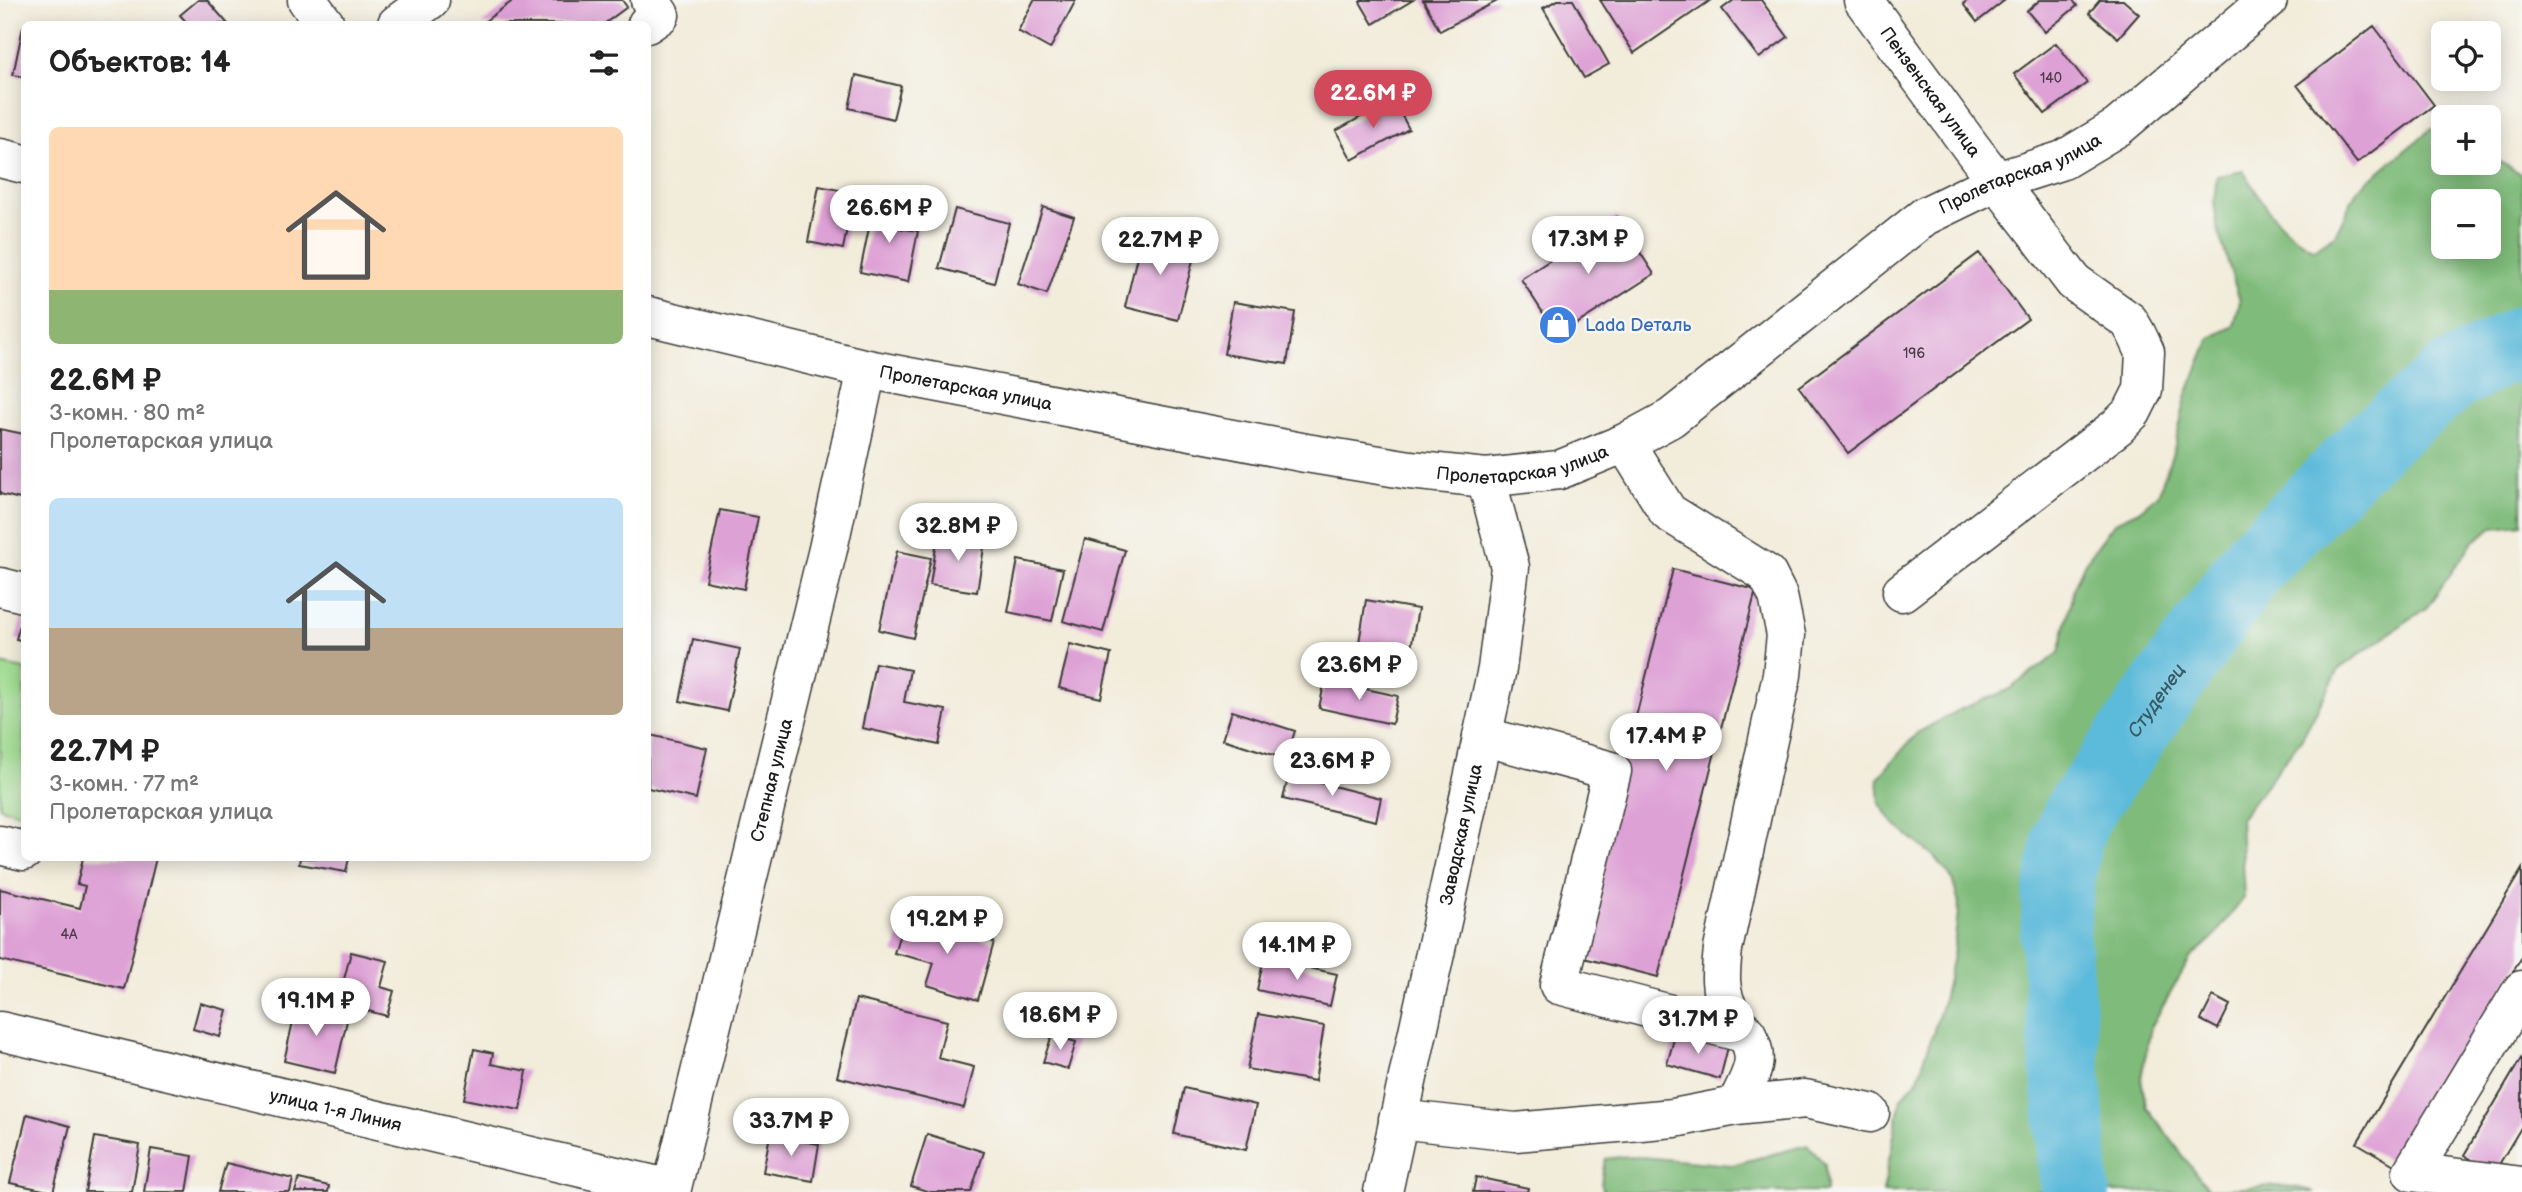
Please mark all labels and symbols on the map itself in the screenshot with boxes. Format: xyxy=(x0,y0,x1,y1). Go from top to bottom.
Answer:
street label: Пензенская улица xyxy=(1876,23,1985,161)
house number: 140 xyxy=(2040,70,2062,87)
pin: 22.6M ₽ xyxy=(1308,71,1438,130)
street label: Пролетарская улица xyxy=(1935,129,2105,218)
pin: 26.6M ₽ xyxy=(824,186,954,245)
pin: 17.3M ₽ xyxy=(1523,216,1653,276)
pin: 22.7M ₽ xyxy=(1095,218,1225,277)
shop icon: Lada Dеталь xyxy=(1537,304,1579,346)
place label: Lada Dеталь xyxy=(1585,315,1691,336)
house number: 196 xyxy=(1903,345,1925,362)
street label: Пролетарская улица xyxy=(878,361,1054,415)
street label: Пролетарская улица xyxy=(1435,440,1612,489)
pin: 32.8M ₽ xyxy=(893,504,1023,563)
pin: 23.6M ₽ xyxy=(1294,642,1424,702)
water label: Студенец xyxy=(2123,659,2190,742)
pin: 17.4M ₽ xyxy=(1601,714,1731,773)
street label: Степная улица xyxy=(746,716,797,844)
pin: 23.6M ₽ xyxy=(1267,738,1397,798)
street label: Заводская улица xyxy=(1435,761,1487,907)
pin: 19.2M ₽ xyxy=(882,897,1012,956)
pin: 14.1M ₽ xyxy=(1232,922,1362,982)
house number: 4А xyxy=(60,926,78,943)
pin: 19.1M ₽ xyxy=(251,978,381,1038)
pin: 18.6M ₽ xyxy=(995,992,1125,1052)
pin: 31.7M ₽ xyxy=(1633,996,1763,1056)
street label: улица 1-я Линия xyxy=(268,1084,404,1136)
pin: 33.7M ₽ xyxy=(726,1098,856,1158)

